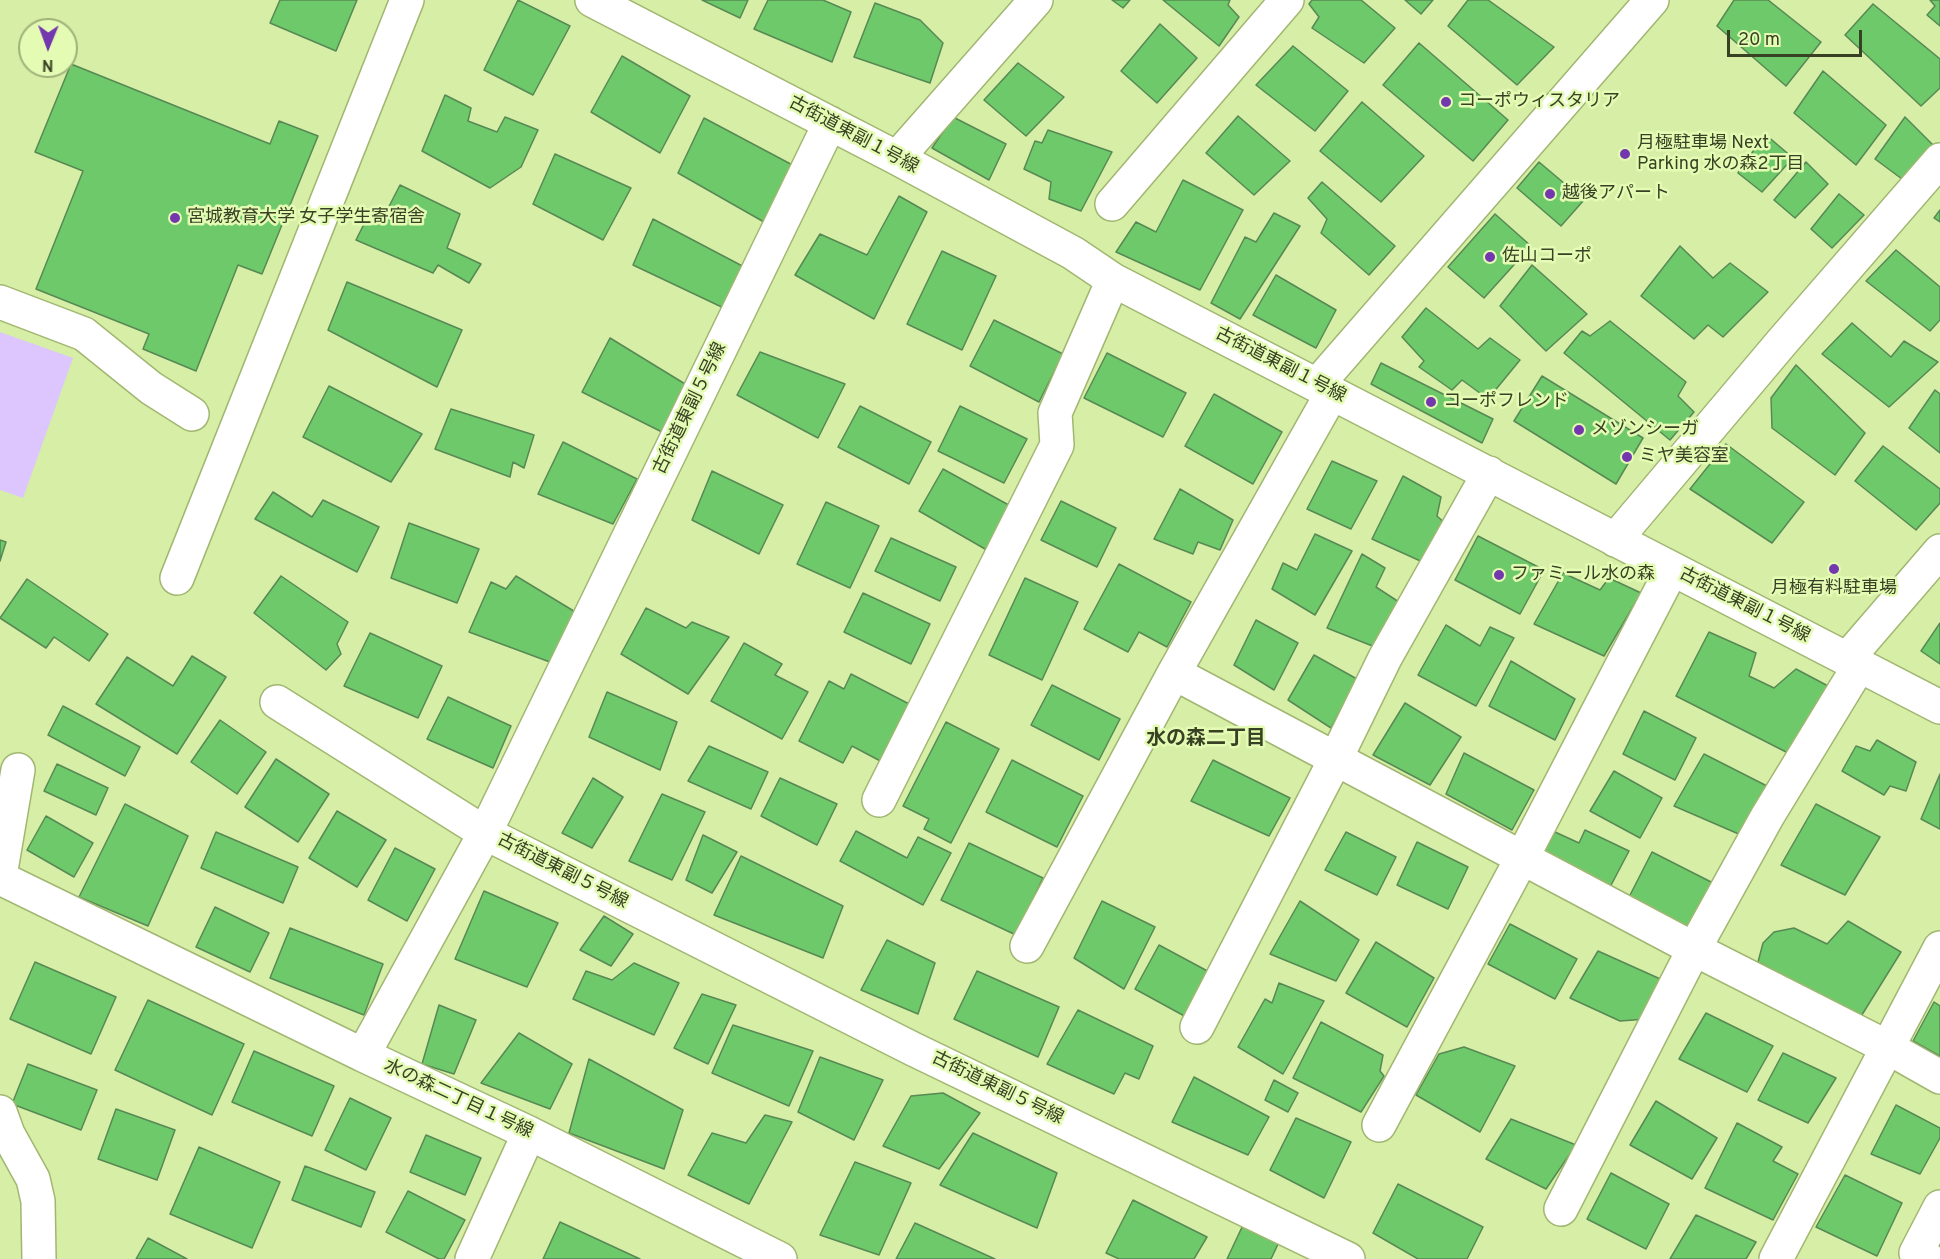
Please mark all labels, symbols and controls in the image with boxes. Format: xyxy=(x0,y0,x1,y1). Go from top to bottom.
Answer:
north arrow xyxy=(18,18,78,78)
scale bar xyxy=(1730,18,1865,56)
text: 20 m xyxy=(1738,29,1780,52)
text: N xyxy=(42,54,54,74)
place label: コーポウィスタリア xyxy=(1458,91,1620,113)
street label: 古街道東副１号線 xyxy=(784,93,922,179)
marker: コーポウィスタリア xyxy=(1439,95,1453,109)
place label: 月極駐車場 Next Parking 水の森2丁目 xyxy=(1637,133,1805,176)
marker: 月極駐車場 Next Parking 水の森2丁目 xyxy=(1618,147,1632,161)
place label: 越後アパート xyxy=(1562,183,1670,205)
marker: 越後アパート xyxy=(1543,187,1557,201)
place label: 宮城教育大学 女子学生寄宿舎 xyxy=(187,207,425,229)
marker: 宮城教育大学 女子学生寄宿舎 xyxy=(168,211,182,225)
place label: 佐山コーポ xyxy=(1502,246,1592,268)
marker: 佐山コーポ xyxy=(1483,250,1497,264)
street label: 古街道東副１号線 xyxy=(1211,324,1349,408)
street label: 古街道東副５号線 xyxy=(650,340,732,478)
place label: コーポフレンド xyxy=(1443,391,1569,413)
marker: コーポフレンド xyxy=(1424,395,1438,409)
place label: メゾンシーガ xyxy=(1591,419,1699,441)
marker: メゾンシーガ xyxy=(1572,423,1586,437)
place label: ミヤ美容室 xyxy=(1639,446,1729,468)
marker: ミヤ美容室 xyxy=(1620,450,1634,464)
marker: 月極有料駐車場 xyxy=(1827,562,1841,576)
place label: ファミール水の森 xyxy=(1511,564,1655,586)
street label: 古街道東副１号線 xyxy=(1675,564,1813,648)
marker: ファミール水の森 xyxy=(1492,568,1506,582)
place label: 月極有料駐車場 xyxy=(1771,578,1897,600)
district label: 水の森二丁目 xyxy=(1146,728,1266,752)
street label: 古街道東副５号線 xyxy=(493,830,631,914)
street label: 古街道東副５号線 xyxy=(928,1048,1066,1130)
street label: 水の森二丁目１号線 xyxy=(380,1056,536,1144)

